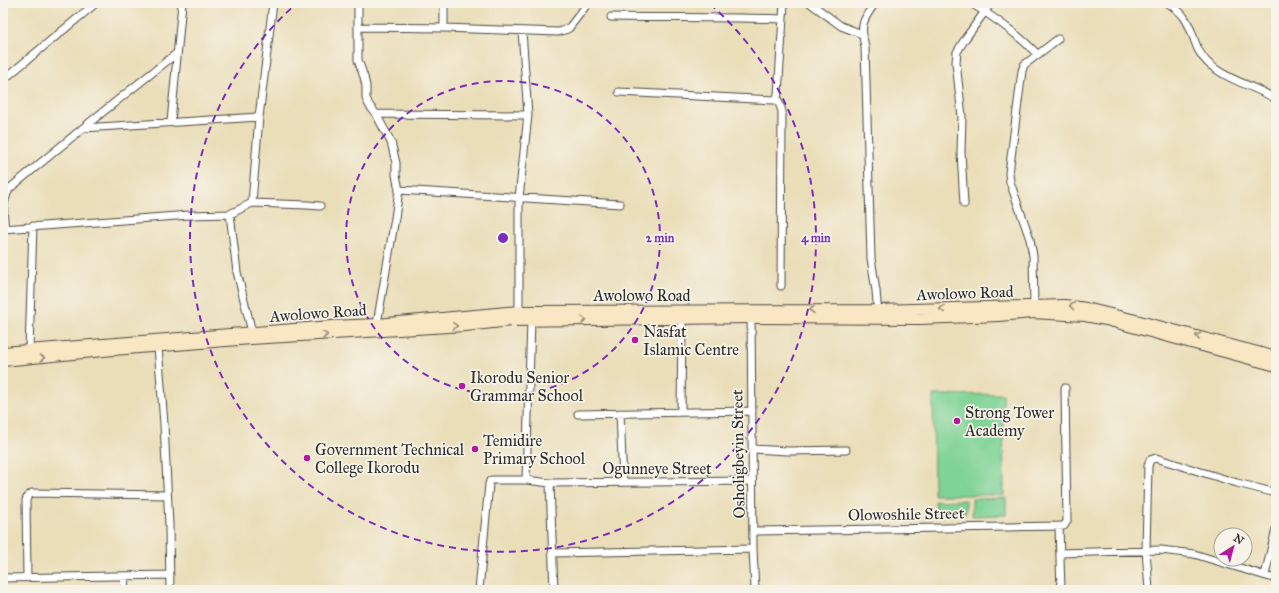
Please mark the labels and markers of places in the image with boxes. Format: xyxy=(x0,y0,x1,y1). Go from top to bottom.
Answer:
centre of rings xyxy=(496,231,510,245)
place label: Nasfat Islamic Centre xyxy=(643,322,739,359)
marker: Nasfat Islamic Centre xyxy=(630,335,640,345)
place label: Ikorodu Senior Grammar School xyxy=(470,368,584,405)
marker: Ikorodu Senior Grammar School xyxy=(457,381,467,391)
place label: Strong Tower Academy xyxy=(964,403,1054,440)
marker: Strong Tower Academy xyxy=(952,416,962,426)
place label: Temidire Primary School xyxy=(483,431,586,468)
place label: Government Technical College Ikorodu xyxy=(315,440,465,478)
marker: Temidire Primary School xyxy=(470,444,480,454)
marker: Government Technical College Ikorodu xyxy=(302,453,312,463)

